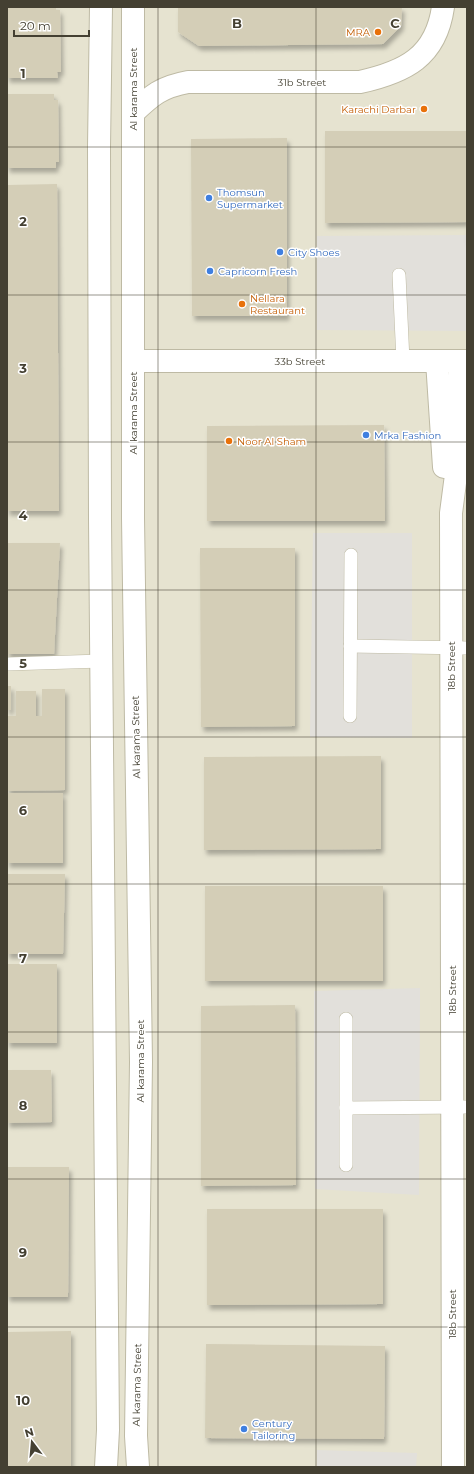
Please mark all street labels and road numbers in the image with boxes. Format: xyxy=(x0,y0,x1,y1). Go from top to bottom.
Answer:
street label: Al karama Street xyxy=(127,47,140,131)
street label: 31b Street xyxy=(278,76,326,89)
street label: 33b Street xyxy=(275,355,325,368)
street label: Al karama Street xyxy=(127,371,140,455)
street label: 18b Street xyxy=(445,641,458,691)
street label: Al karama Street xyxy=(129,695,143,779)
street label: 18b Street xyxy=(446,965,459,1015)
street label: Al karama Street xyxy=(134,1019,147,1103)
street label: 18b Street xyxy=(446,1289,459,1339)
street label: Al karama Street xyxy=(130,1343,144,1427)

